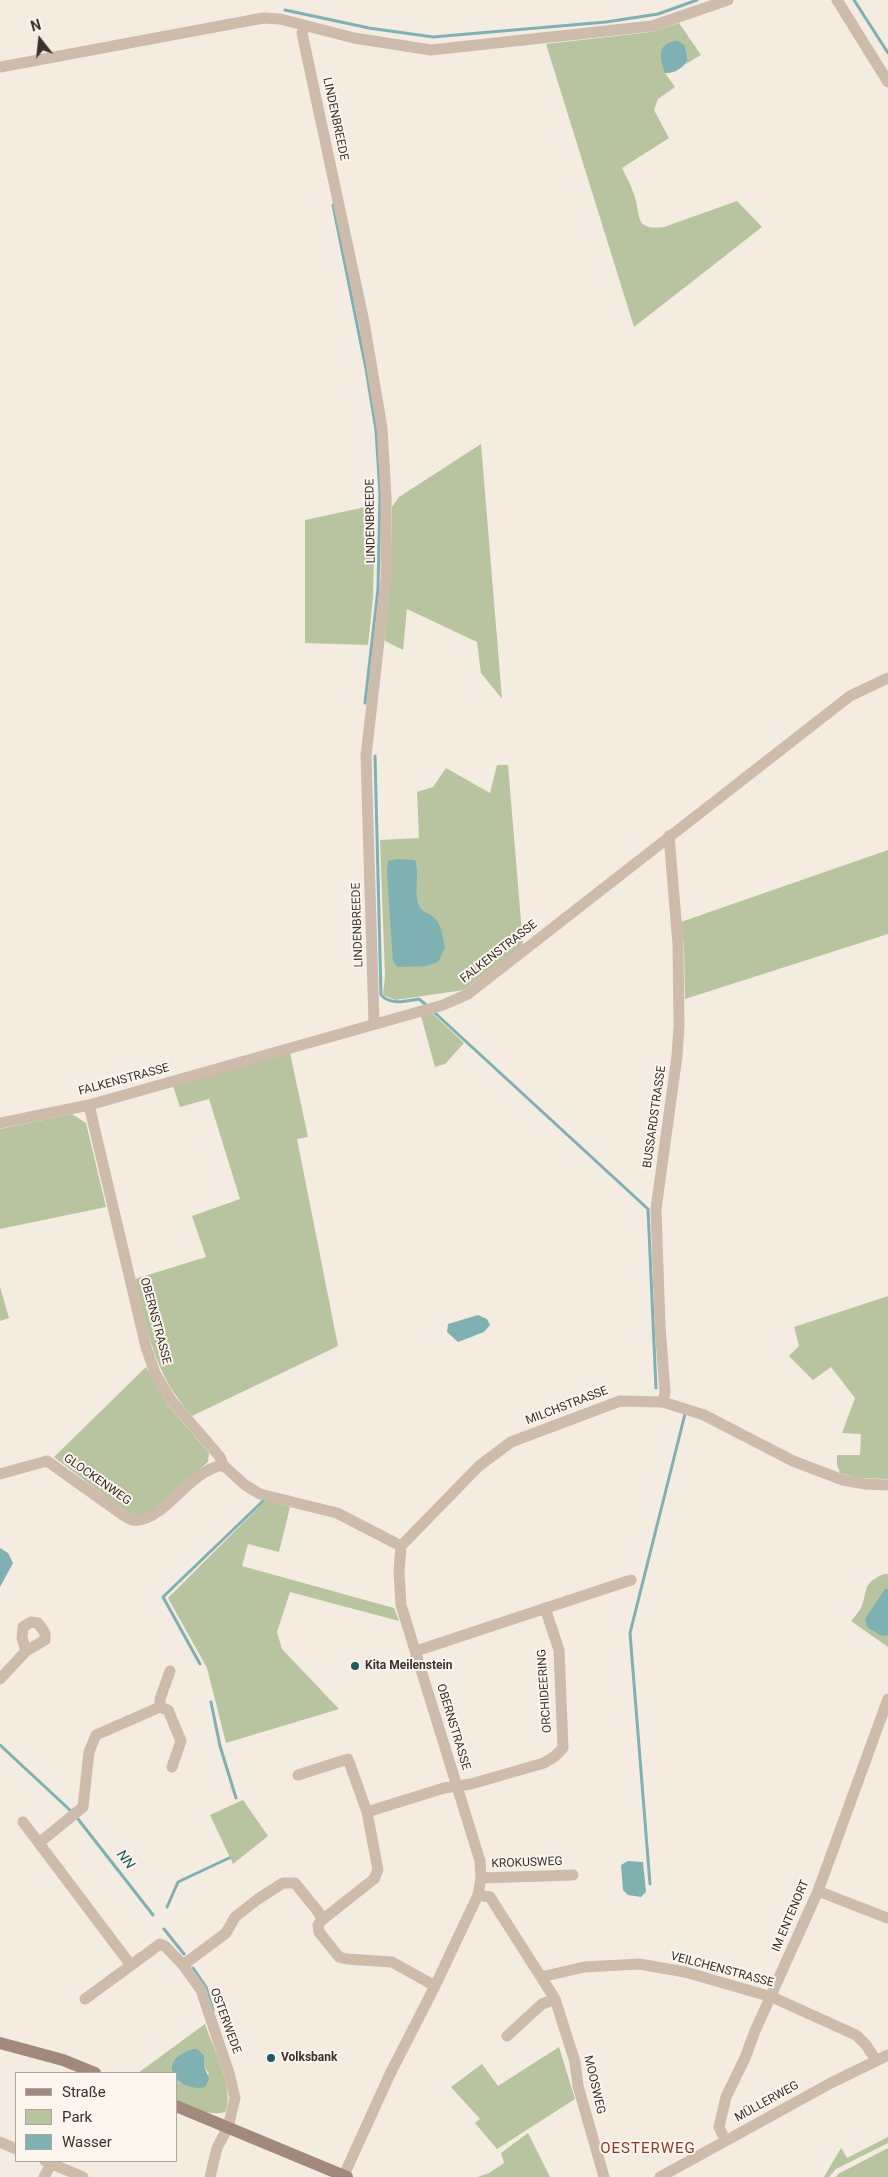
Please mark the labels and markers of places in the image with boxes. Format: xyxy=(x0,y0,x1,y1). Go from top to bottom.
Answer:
place label: Kita Meilenstein xyxy=(365,1659,452,1673)
marker: Kita Meilenstein xyxy=(349,1660,361,1672)
place label: Volksbank xyxy=(281,2051,337,2065)
marker: Volksbank xyxy=(265,2052,277,2064)

